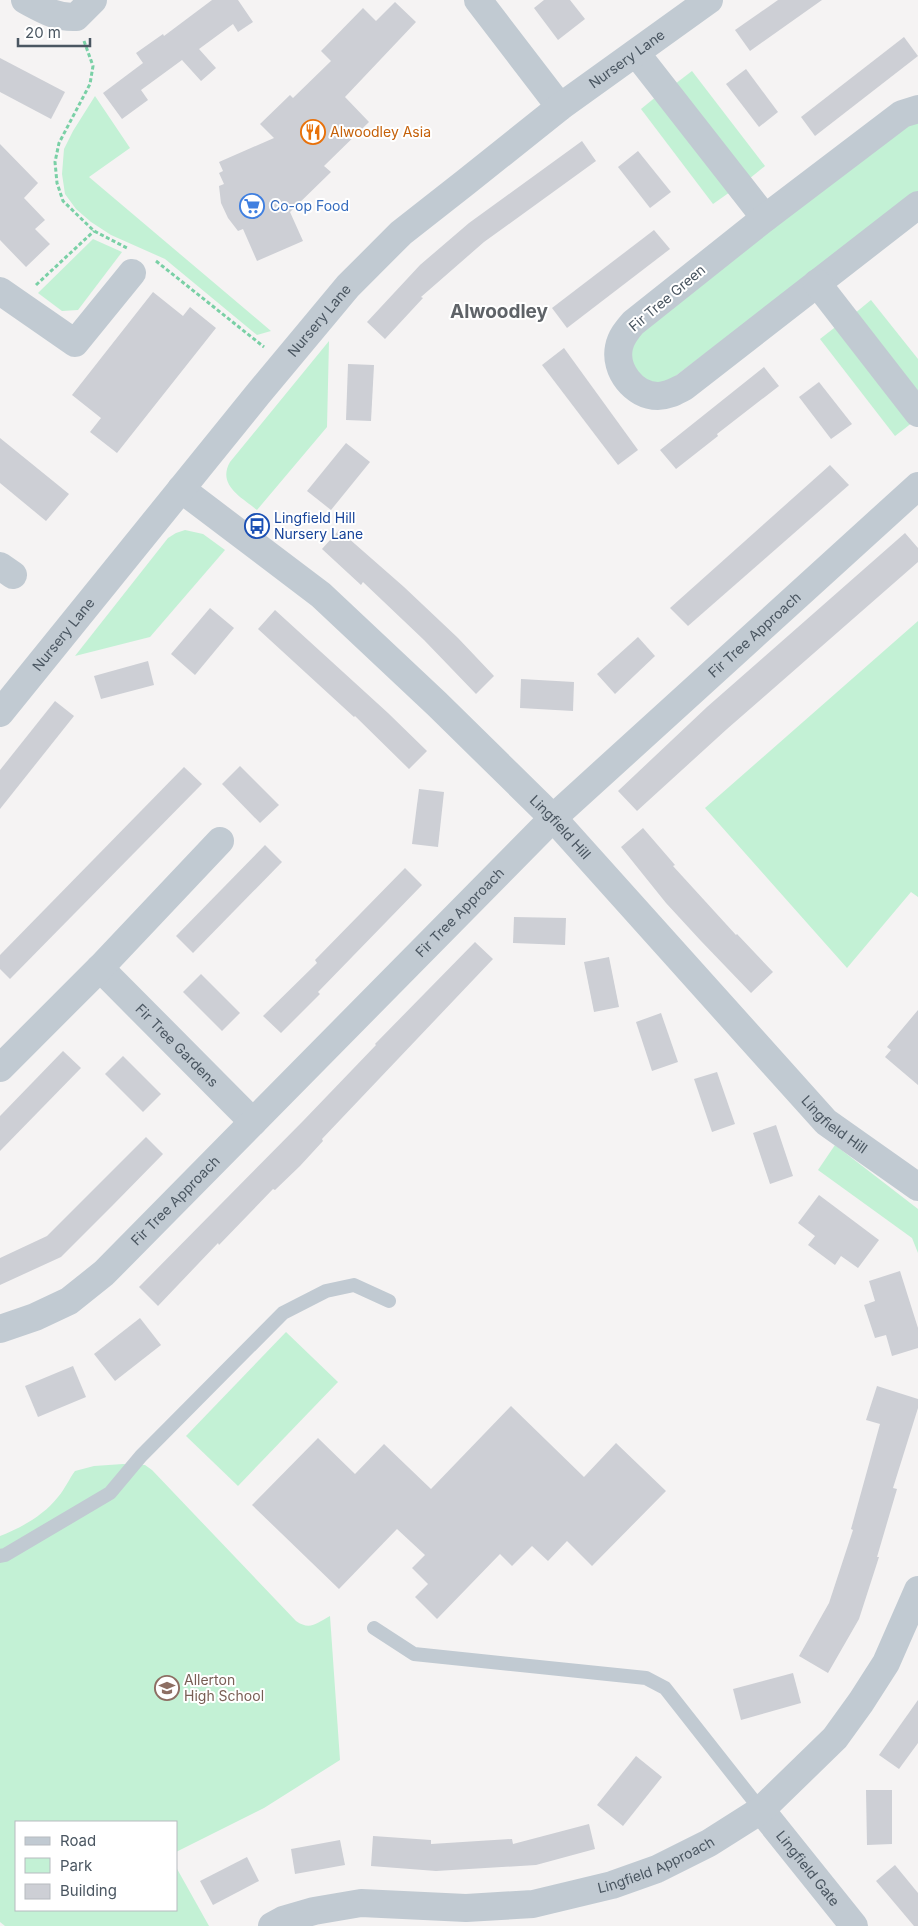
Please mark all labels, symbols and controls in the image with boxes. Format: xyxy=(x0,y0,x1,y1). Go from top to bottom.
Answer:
scale bar xyxy=(18,15,90,47)
text: 20 m xyxy=(25,23,61,42)
street label: Nursery Lane xyxy=(585,26,668,92)
restaurant icon: Alwoodley Asia xyxy=(300,119,326,145)
place label: Alwoodley Asia xyxy=(330,123,431,140)
supermarket icon: Co-op Food xyxy=(239,193,265,219)
place label: Co-op Food xyxy=(270,197,349,214)
street label: Fir Tree Green xyxy=(625,261,708,335)
street label: Nursery Lane xyxy=(284,280,354,360)
district label: Alwoodley xyxy=(450,300,549,323)
place label: Lingfield Hill Nursery Lane xyxy=(274,509,363,542)
bus stop icon: Lingfield Hill Nursery Lane xyxy=(244,513,270,539)
street label: Fir Tree Approach xyxy=(704,588,804,681)
street label: Nursery Lane xyxy=(28,594,98,674)
street label: Lingfield Hill xyxy=(527,791,595,862)
street label: Fir Tree Approach xyxy=(412,864,507,960)
street label: Fir Tree Gardens xyxy=(132,1000,222,1090)
street label: Lingfield Hill xyxy=(798,1092,871,1157)
street label: Fir Tree Approach xyxy=(127,1152,223,1249)
place label: Allerton High School xyxy=(184,1671,264,1704)
school or university icon: Allerton High School xyxy=(154,1675,180,1701)
legend xyxy=(15,1821,178,1911)
street label: Lingfield Gate xyxy=(773,1827,844,1909)
text: Road xyxy=(60,1831,96,1850)
street label: Lingfield Approach xyxy=(596,1833,717,1896)
text: Park xyxy=(60,1856,93,1875)
text: Building xyxy=(60,1881,117,1900)

